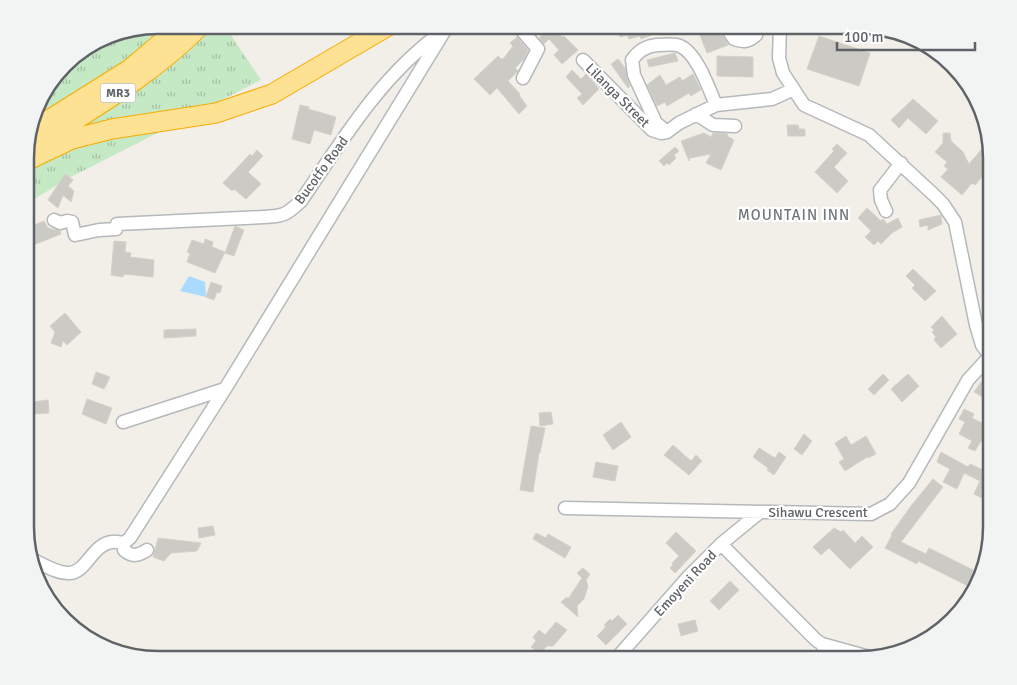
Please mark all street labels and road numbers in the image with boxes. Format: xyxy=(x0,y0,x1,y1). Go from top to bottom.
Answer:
street label: Lilanga Street xyxy=(582,60,653,131)
road number: MR3 xyxy=(100,84,136,102)
street label: Bucotfo Road xyxy=(291,133,352,208)
street label: Sihawu Crescent xyxy=(768,504,868,521)
street label: Emoyeni Road xyxy=(650,547,720,620)

